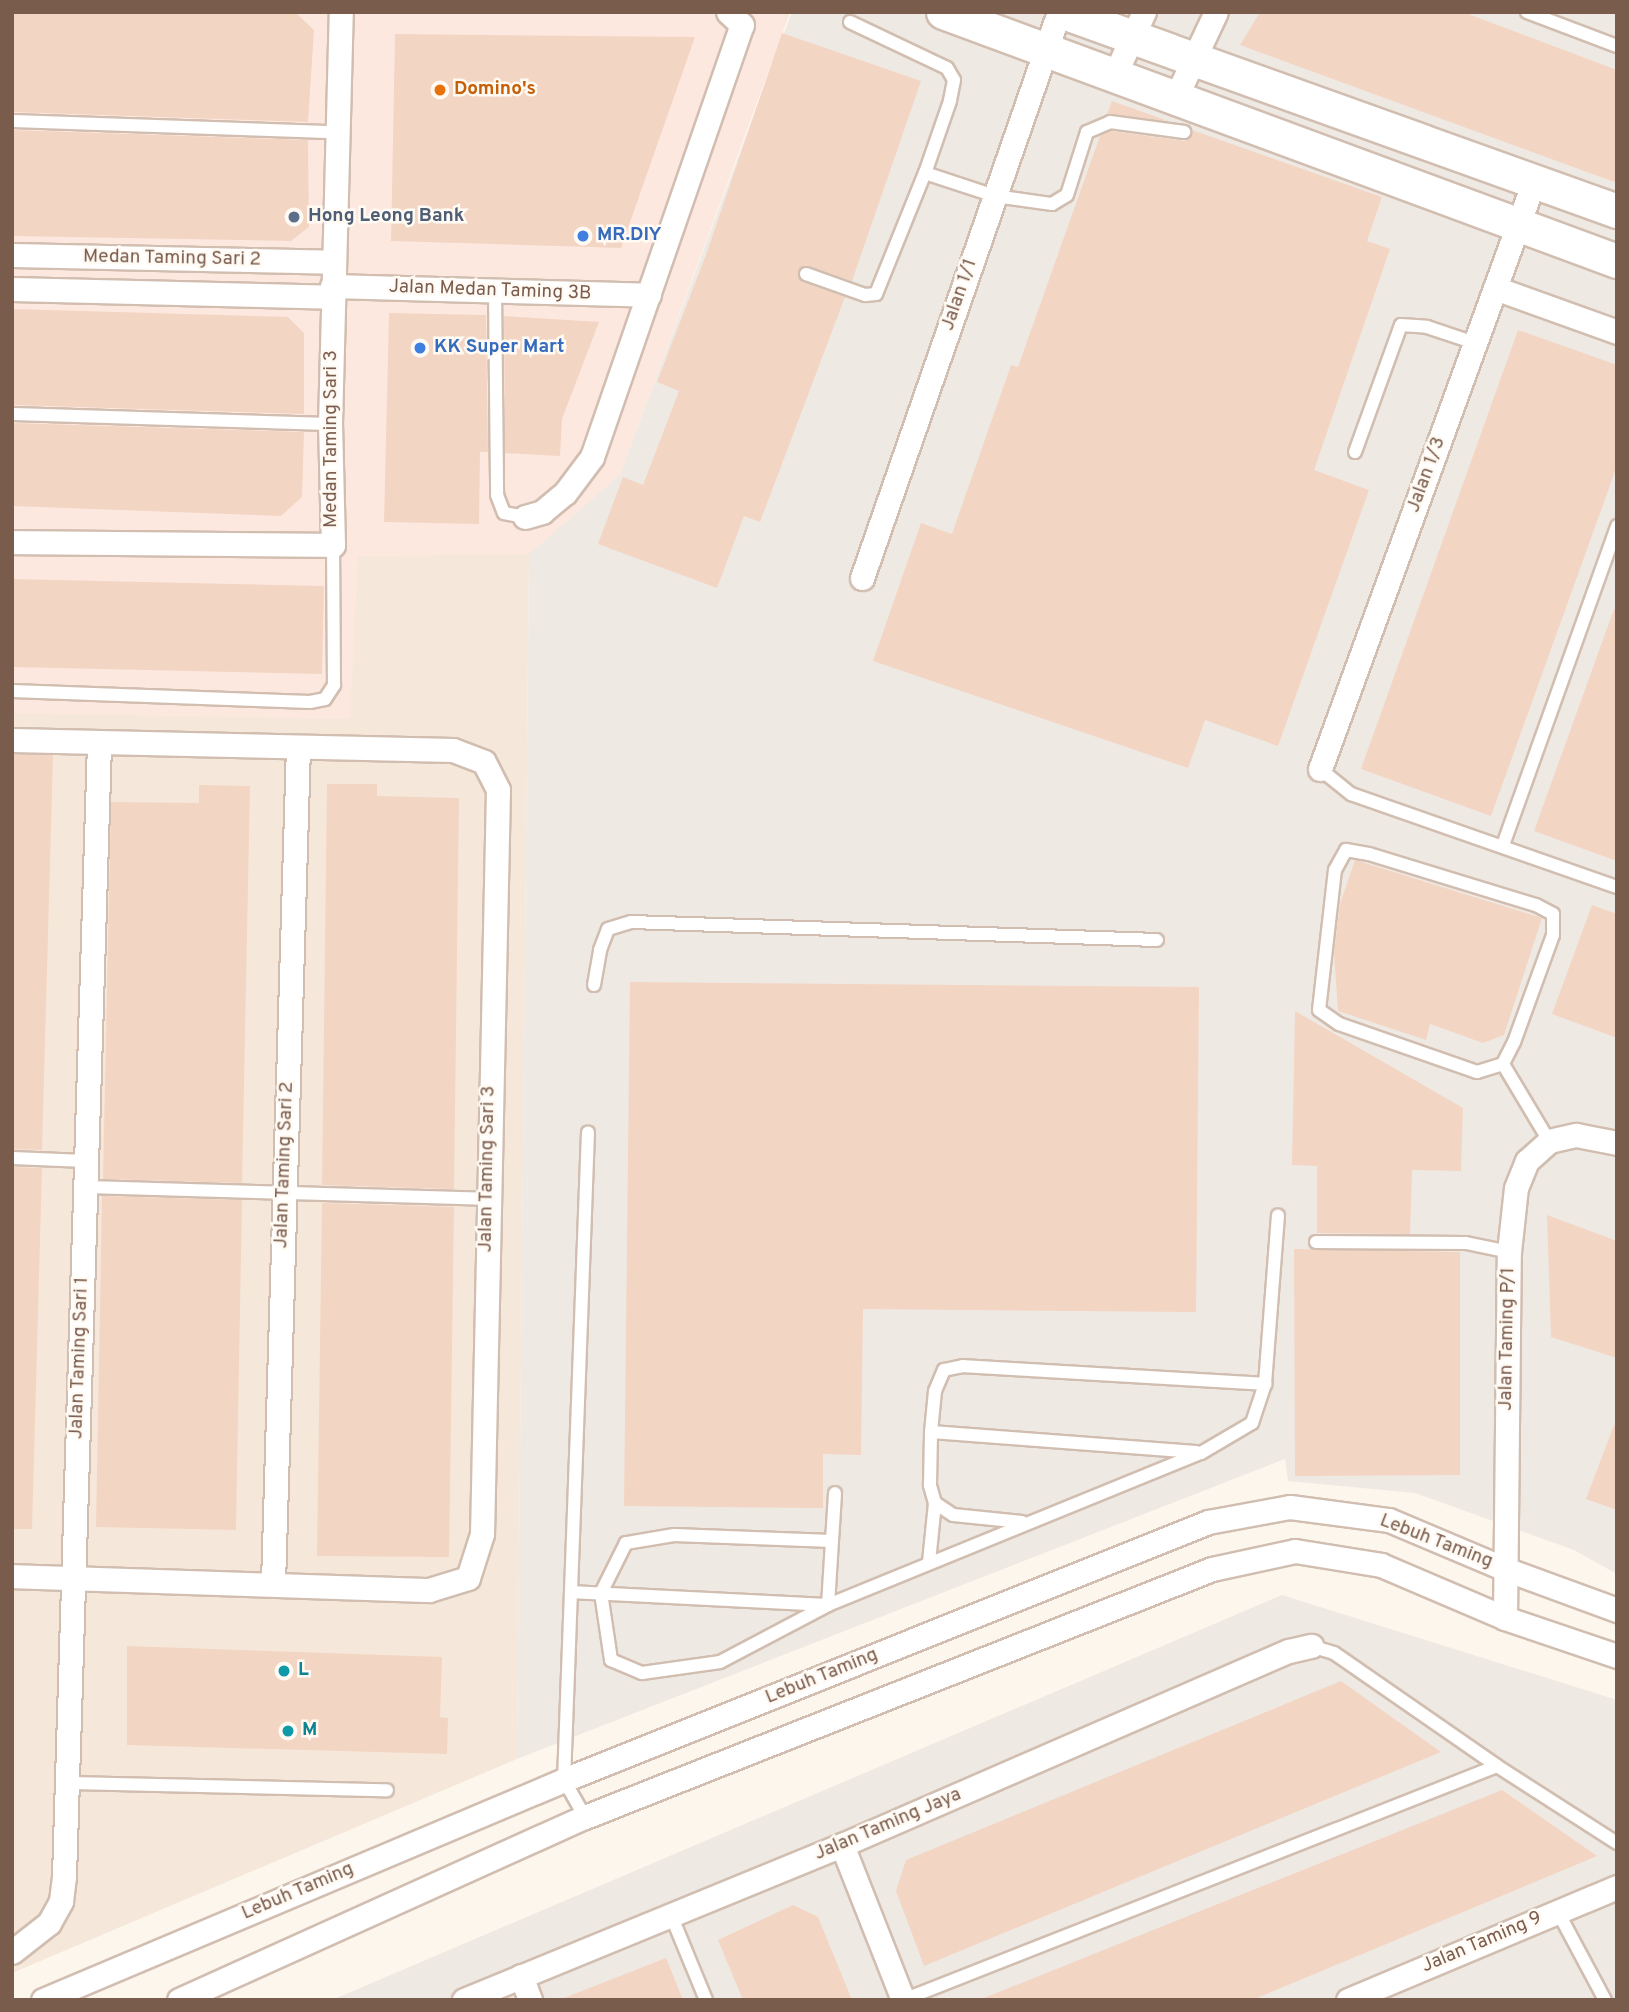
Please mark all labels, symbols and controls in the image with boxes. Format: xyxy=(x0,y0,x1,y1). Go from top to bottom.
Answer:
place label: Domino's xyxy=(454,79,536,101)
marker: Domino's xyxy=(432,82,448,98)
place label: Hong Leong Bank xyxy=(308,206,464,228)
marker: Hong Leong Bank xyxy=(286,209,302,225)
place label: MR.DIY xyxy=(597,225,662,247)
marker: MR.DIY xyxy=(575,228,591,244)
street label: Medan Taming Sari 2 xyxy=(82,246,262,272)
street label: Jalan 1/1 xyxy=(937,256,983,334)
street label: Jalan Medan Taming 3B xyxy=(388,276,592,306)
place label: KK Super Mart xyxy=(434,337,565,359)
marker: KK Super Mart xyxy=(412,340,428,356)
street label: Medan Taming Sari 3 xyxy=(321,350,343,528)
street label: Jalan 1/3 xyxy=(1403,434,1451,516)
street label: Jalan Taming Sari 2 xyxy=(271,1081,299,1249)
street label: Jalan Taming Sari 3 xyxy=(475,1085,501,1253)
street label: Jalan Taming P/1 xyxy=(1495,1267,1521,1411)
street label: Jalan Taming Sari 1 xyxy=(66,1276,94,1440)
street label: Lebuh Taming xyxy=(1376,1510,1496,1574)
street label: Lebuh Taming xyxy=(762,1644,882,1710)
place label: L xyxy=(298,1660,309,1682)
marker: L xyxy=(276,1663,292,1679)
place label: M xyxy=(302,1720,317,1742)
marker: M xyxy=(280,1723,296,1739)
street label: Jalan Taming Jaya xyxy=(811,1784,965,1866)
street label: Lebuh Taming xyxy=(238,1858,358,1926)
street label: Jalan Taming 9 xyxy=(1418,1907,1546,1979)

